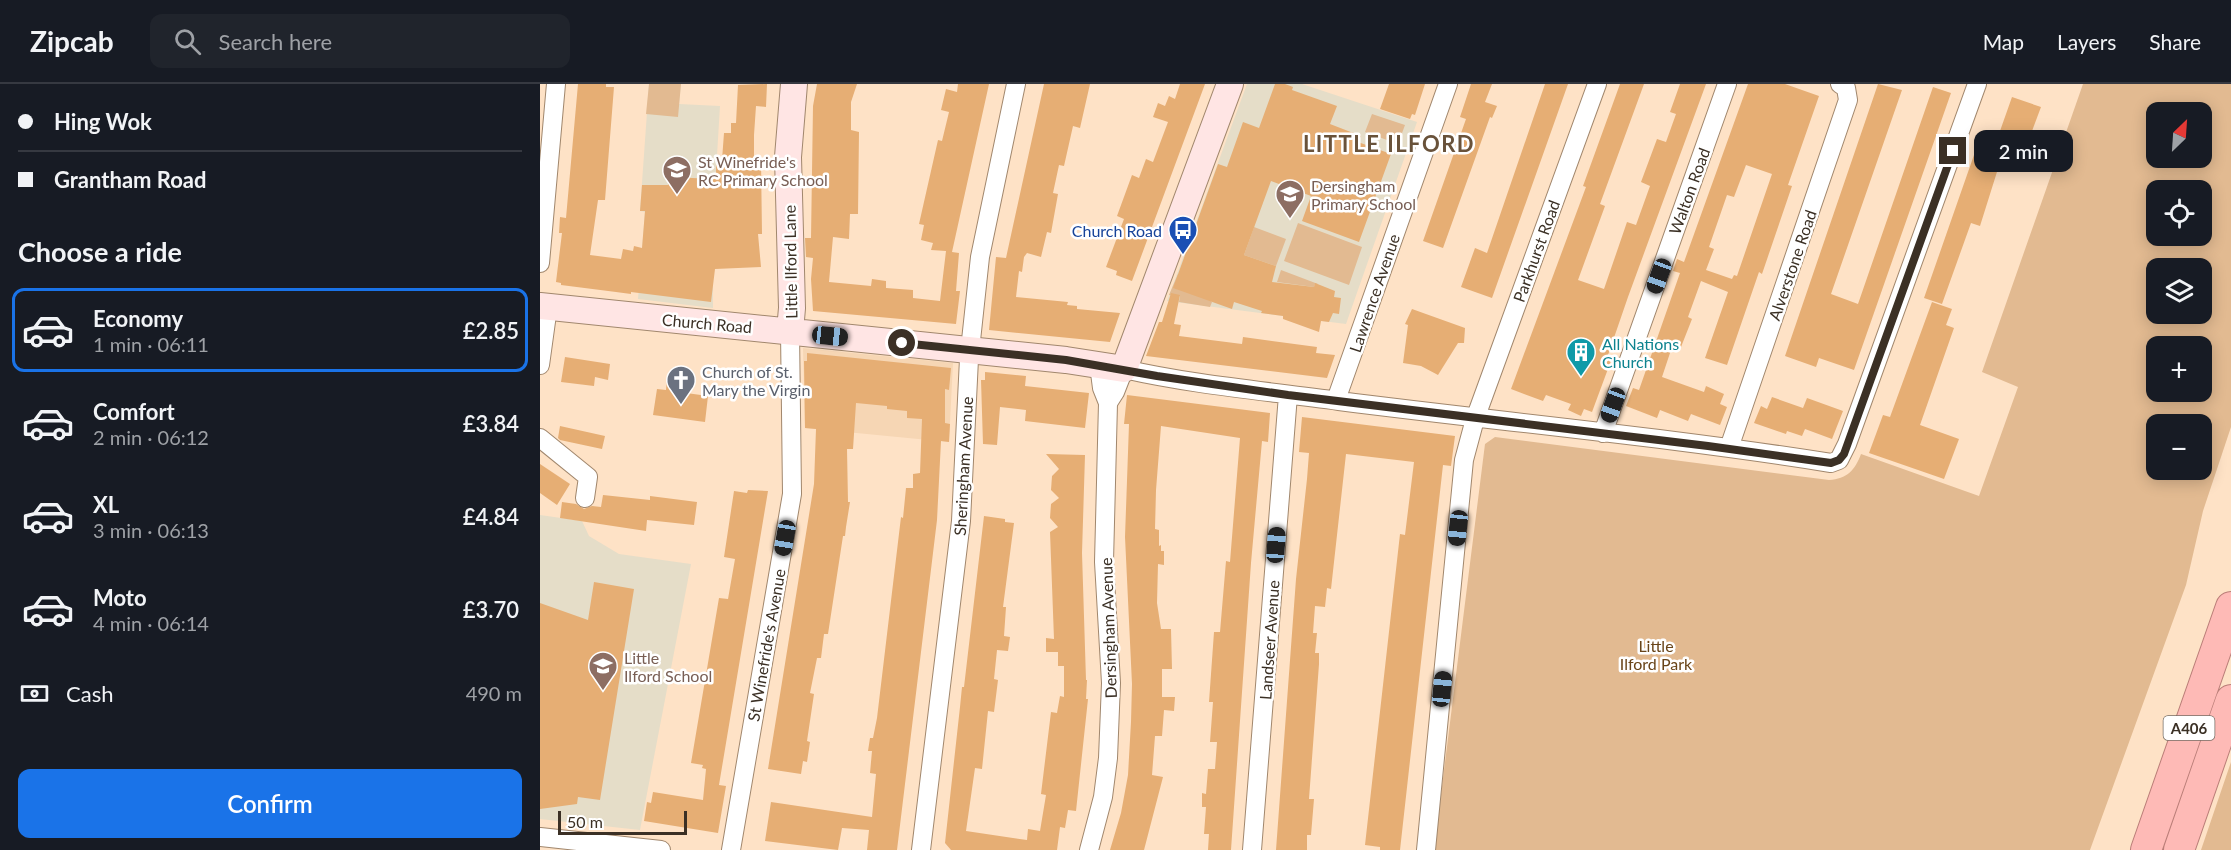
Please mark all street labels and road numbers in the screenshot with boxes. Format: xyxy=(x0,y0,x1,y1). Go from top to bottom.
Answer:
street label: Walton Road xyxy=(1665,145,1713,237)
street label: Parkhurst Road xyxy=(1509,197,1563,305)
street label: Little Ilford Lane xyxy=(780,205,800,319)
street label: Alverstone Road xyxy=(1764,207,1820,323)
street label: Lawrence Avenue xyxy=(1345,231,1403,355)
street label: Church Road xyxy=(661,310,753,336)
street label: Sheringham Avenue xyxy=(950,396,976,536)
street label: Dersingham Avenue xyxy=(1096,557,1120,699)
street label: St Winefride's Avenue xyxy=(743,567,789,723)
street label: Landseer Avenue xyxy=(1255,580,1283,700)
road number: A406 xyxy=(2164,716,2214,740)

